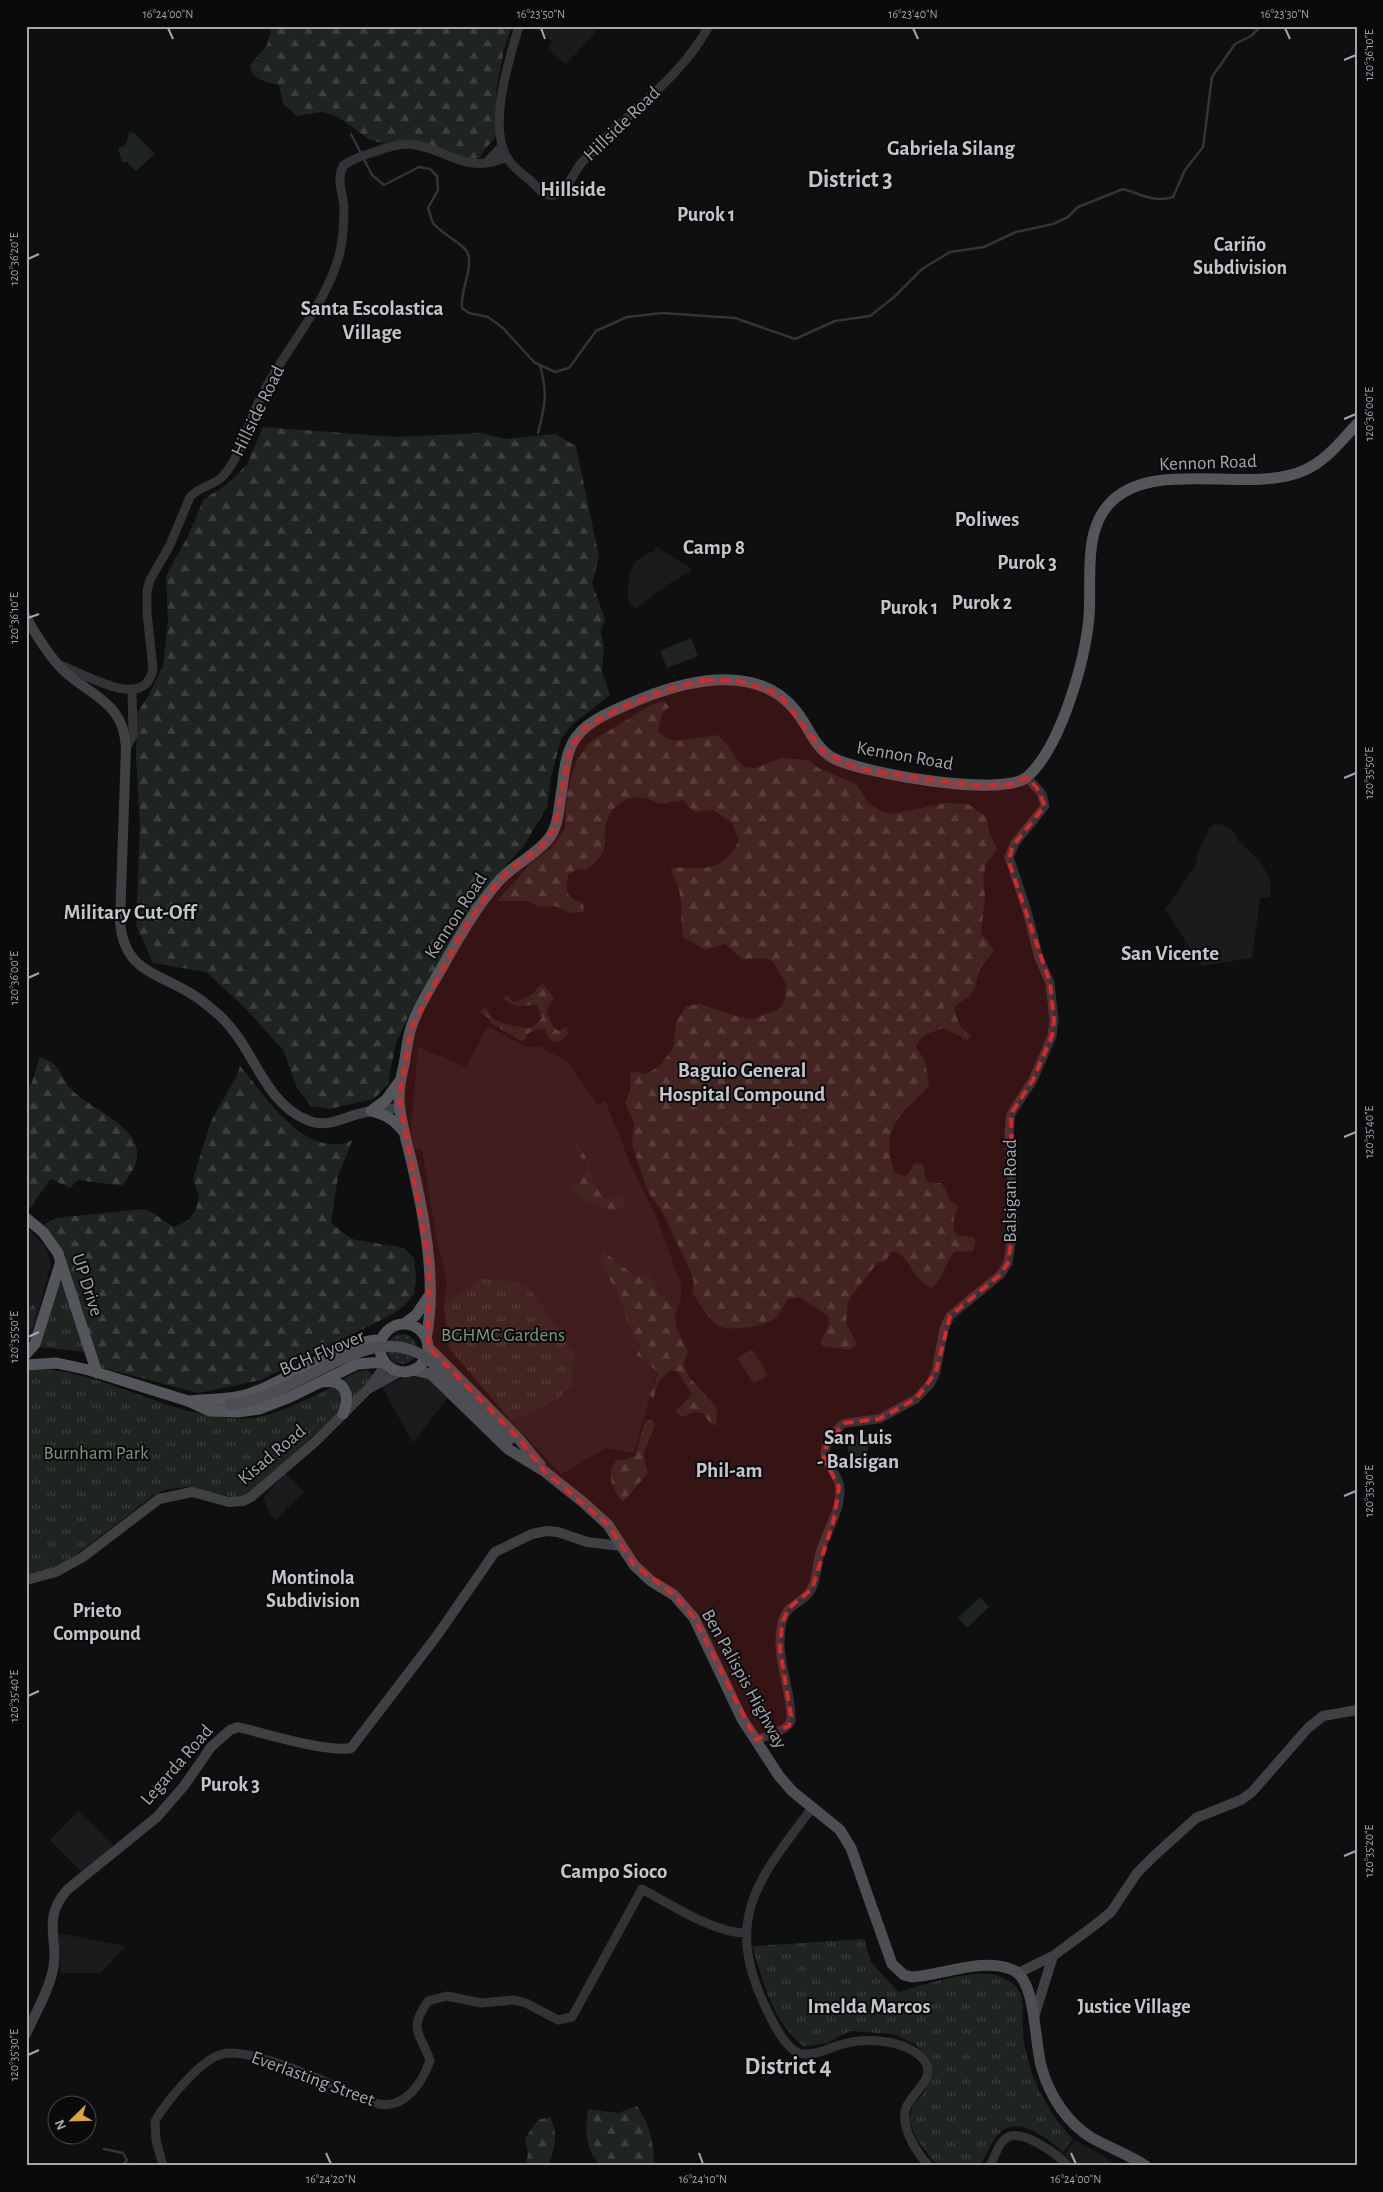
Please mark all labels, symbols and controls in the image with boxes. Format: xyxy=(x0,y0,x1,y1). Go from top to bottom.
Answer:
text: 16°24'00"N xyxy=(143,8,193,20)
text: 16°23'50"N xyxy=(517,8,565,20)
text: 16°23'40"N xyxy=(888,8,938,20)
text: 16°23'30"N xyxy=(1261,8,1309,20)
text: 120°36'10"E xyxy=(1363,29,1375,81)
street label: Hillside Road xyxy=(580,83,664,165)
district label: Gabriela Silang xyxy=(887,138,1015,159)
district label: District 3 xyxy=(807,168,893,192)
district label: Hillside xyxy=(540,179,606,200)
district label: Purok 1 xyxy=(677,205,735,225)
text: 120°36'20"E xyxy=(8,232,20,285)
district label: Cariño Subdivision xyxy=(1193,235,1287,278)
district label: Santa Escolastica Village xyxy=(300,298,444,343)
street label: Hillside Road xyxy=(228,363,288,459)
text: 120°36'00"E xyxy=(1363,387,1375,441)
street label: Kennon Road xyxy=(1159,452,1257,474)
district label: Poliwes xyxy=(955,509,1019,530)
district label: Camp 8 xyxy=(683,537,745,558)
district label: Purok 3 xyxy=(997,553,1057,573)
text: 120°36'10"E xyxy=(8,592,20,644)
district label: Purok 2 xyxy=(952,593,1012,613)
district label: Purok 1 xyxy=(880,598,938,618)
street label: Kennon Road xyxy=(855,738,955,774)
text: 120°35'50"E xyxy=(1363,747,1375,799)
street label: Kennon Road xyxy=(421,870,491,962)
district label: Military Cut-Off xyxy=(64,902,198,923)
district label: San Vicente xyxy=(1121,943,1219,964)
text: 120°36'00"E xyxy=(8,951,20,1005)
district label: Baguio General Hospital Compound xyxy=(659,1060,825,1105)
text: 120°35'40"E xyxy=(1363,1105,1375,1158)
street label: Balsigan Road xyxy=(1001,1139,1020,1243)
street label: UP Drive xyxy=(68,1251,106,1319)
text: 120°35'50"E xyxy=(8,1311,20,1363)
park label: BGHMC Gardens xyxy=(441,1326,565,1345)
street label: BGH Flyover xyxy=(277,1327,367,1379)
street label: Kisad Road xyxy=(235,1421,309,1488)
district label: San Luis - Balsigan xyxy=(817,1427,899,1472)
park label: Burnham Park xyxy=(43,1444,149,1463)
district label: Phil-am xyxy=(695,1460,763,1481)
text: 120°35'30"E xyxy=(1363,1465,1375,1517)
district label: Montinola Subdivision xyxy=(266,1568,360,1611)
district label: Prieto Compound xyxy=(53,1601,141,1644)
street label: Ben Palispis Highway xyxy=(698,1606,790,1752)
text: 120°35'40"E xyxy=(8,1669,20,1722)
street label: Legarda Road xyxy=(137,1721,217,1809)
district label: Purok 3 xyxy=(200,1775,260,1795)
text: 120°35'20"E xyxy=(1363,1825,1375,1877)
district label: Campo Sioco xyxy=(561,1861,667,1882)
district label: Imelda Marcos xyxy=(807,1996,931,2017)
district label: Justice Village xyxy=(1077,1997,1191,2017)
text: 120°35'30"E xyxy=(8,2029,20,2081)
street label: Everlasting Street xyxy=(249,2048,377,2110)
district label: District 4 xyxy=(745,2055,831,2079)
north arrow xyxy=(48,2094,98,2144)
text: N xyxy=(53,2117,69,2132)
text: 16°24'20"N xyxy=(306,2173,356,2185)
text: 16°24'10"N xyxy=(679,2173,727,2185)
text: 16°24'00"N xyxy=(1051,2173,1101,2185)

